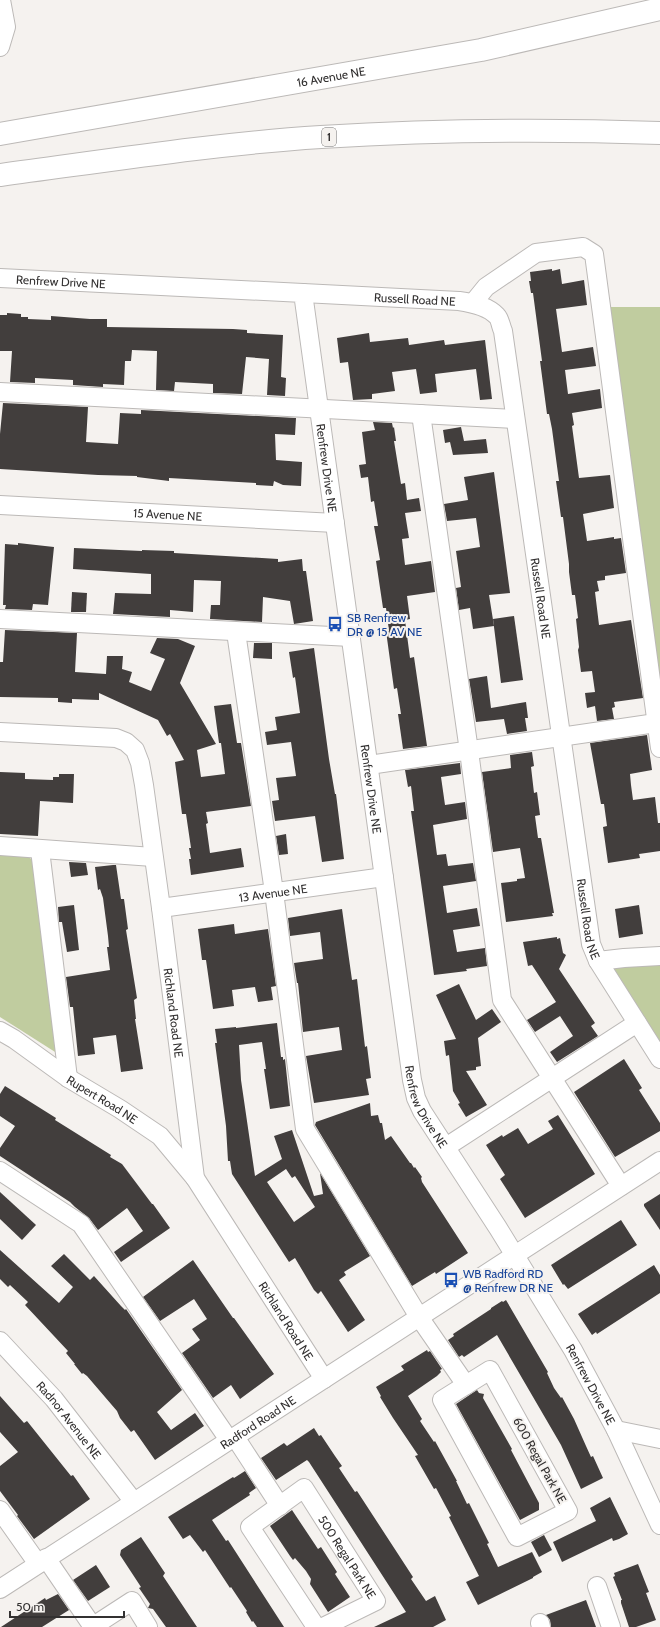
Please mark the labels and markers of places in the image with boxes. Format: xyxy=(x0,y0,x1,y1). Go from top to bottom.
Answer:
place label: SB Renfrew DR @ 15 AV NE xyxy=(347,610,422,639)
bus stop icon: SB Renfrew DR @ 15 AV NE xyxy=(326,615,344,633)
place label: WB Radford RD @ Renfrew DR NE xyxy=(463,1266,553,1295)
bus stop icon: WB Radford RD @ Renfrew DR NE xyxy=(442,1271,460,1289)

